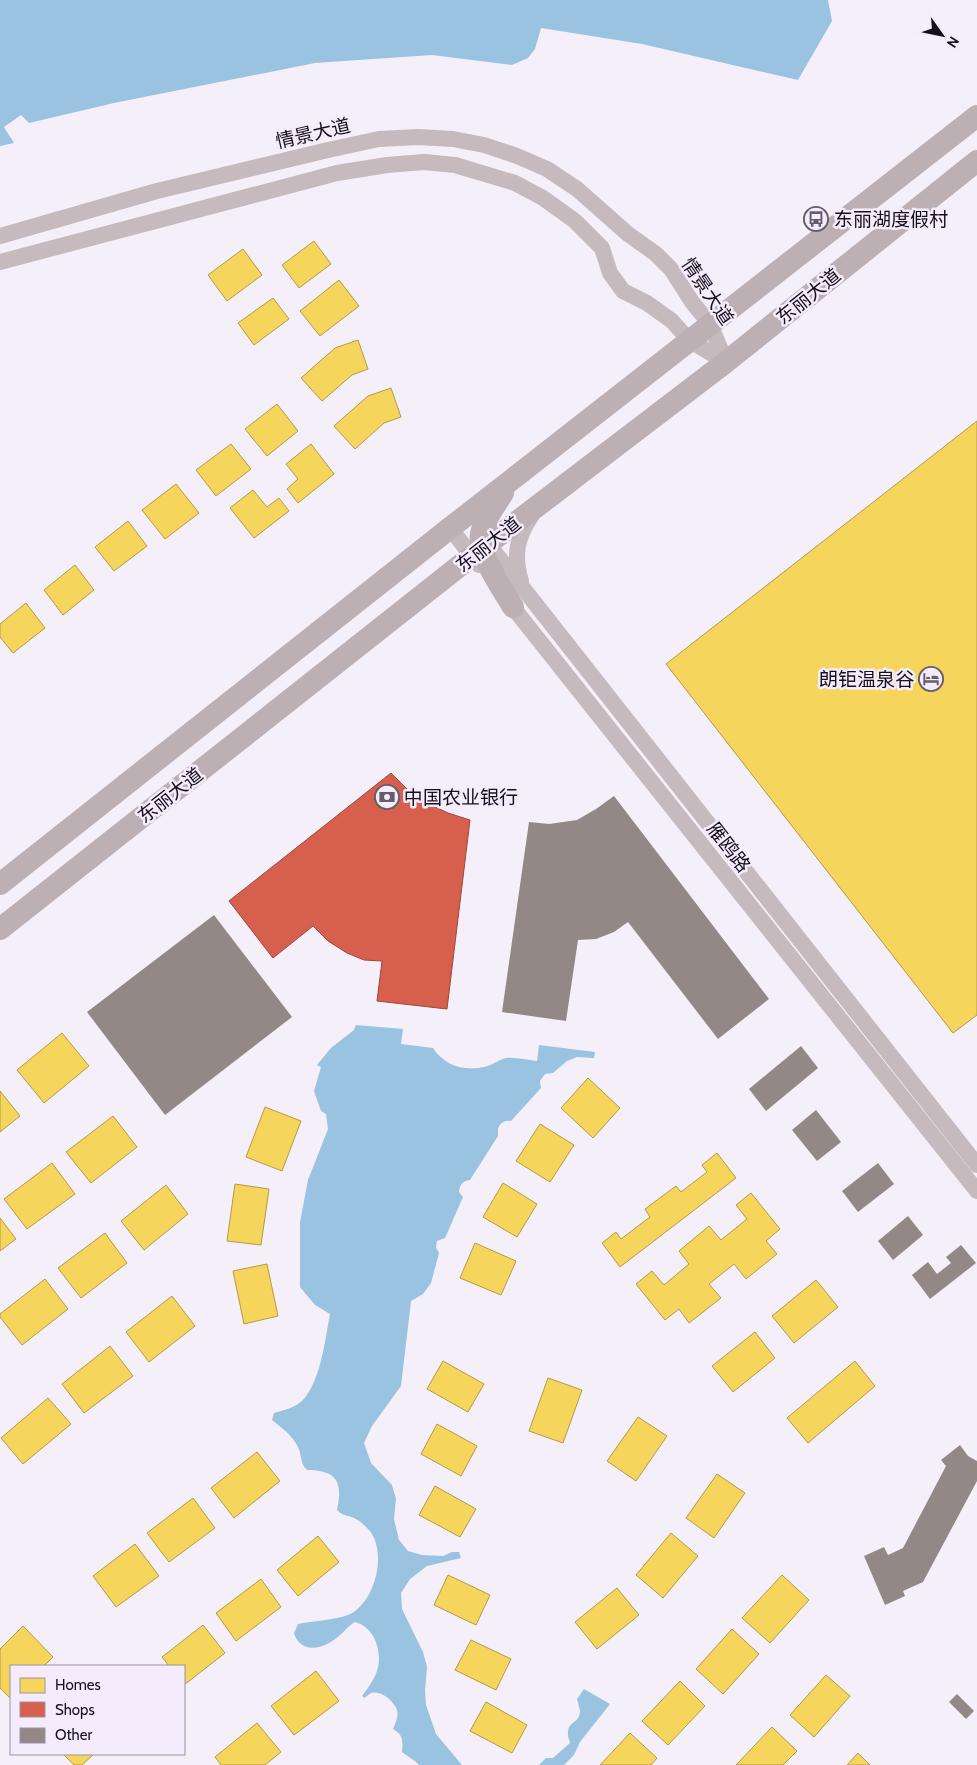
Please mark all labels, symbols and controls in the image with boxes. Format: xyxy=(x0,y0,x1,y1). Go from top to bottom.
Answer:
north arrow xyxy=(917,10,967,60)
text: N xyxy=(943,33,963,51)
street label: 情景大道 xyxy=(273,114,353,153)
bus stop icon: 东丽湖度假村 xyxy=(803,206,829,232)
place label: 东丽湖度假村 xyxy=(834,208,948,231)
street label: 情景大道 xyxy=(677,253,738,329)
street label: 东丽大道 xyxy=(772,264,845,329)
street label: 东丽大道 xyxy=(451,512,525,577)
hotel icon: 朗钜温泉谷 xyxy=(918,666,944,692)
place label: 朗钜温泉谷 xyxy=(819,668,914,691)
street label: 东丽大道 xyxy=(133,763,207,828)
bank icon: 中国农业银行 xyxy=(374,784,400,810)
place label: 中国农业银行 xyxy=(404,786,518,809)
street label: 雁鸥路 xyxy=(702,818,755,877)
legend xyxy=(10,1665,185,1755)
text: Homes xyxy=(55,1676,101,1694)
text: Shops xyxy=(55,1701,95,1719)
text: Other xyxy=(55,1726,92,1744)

